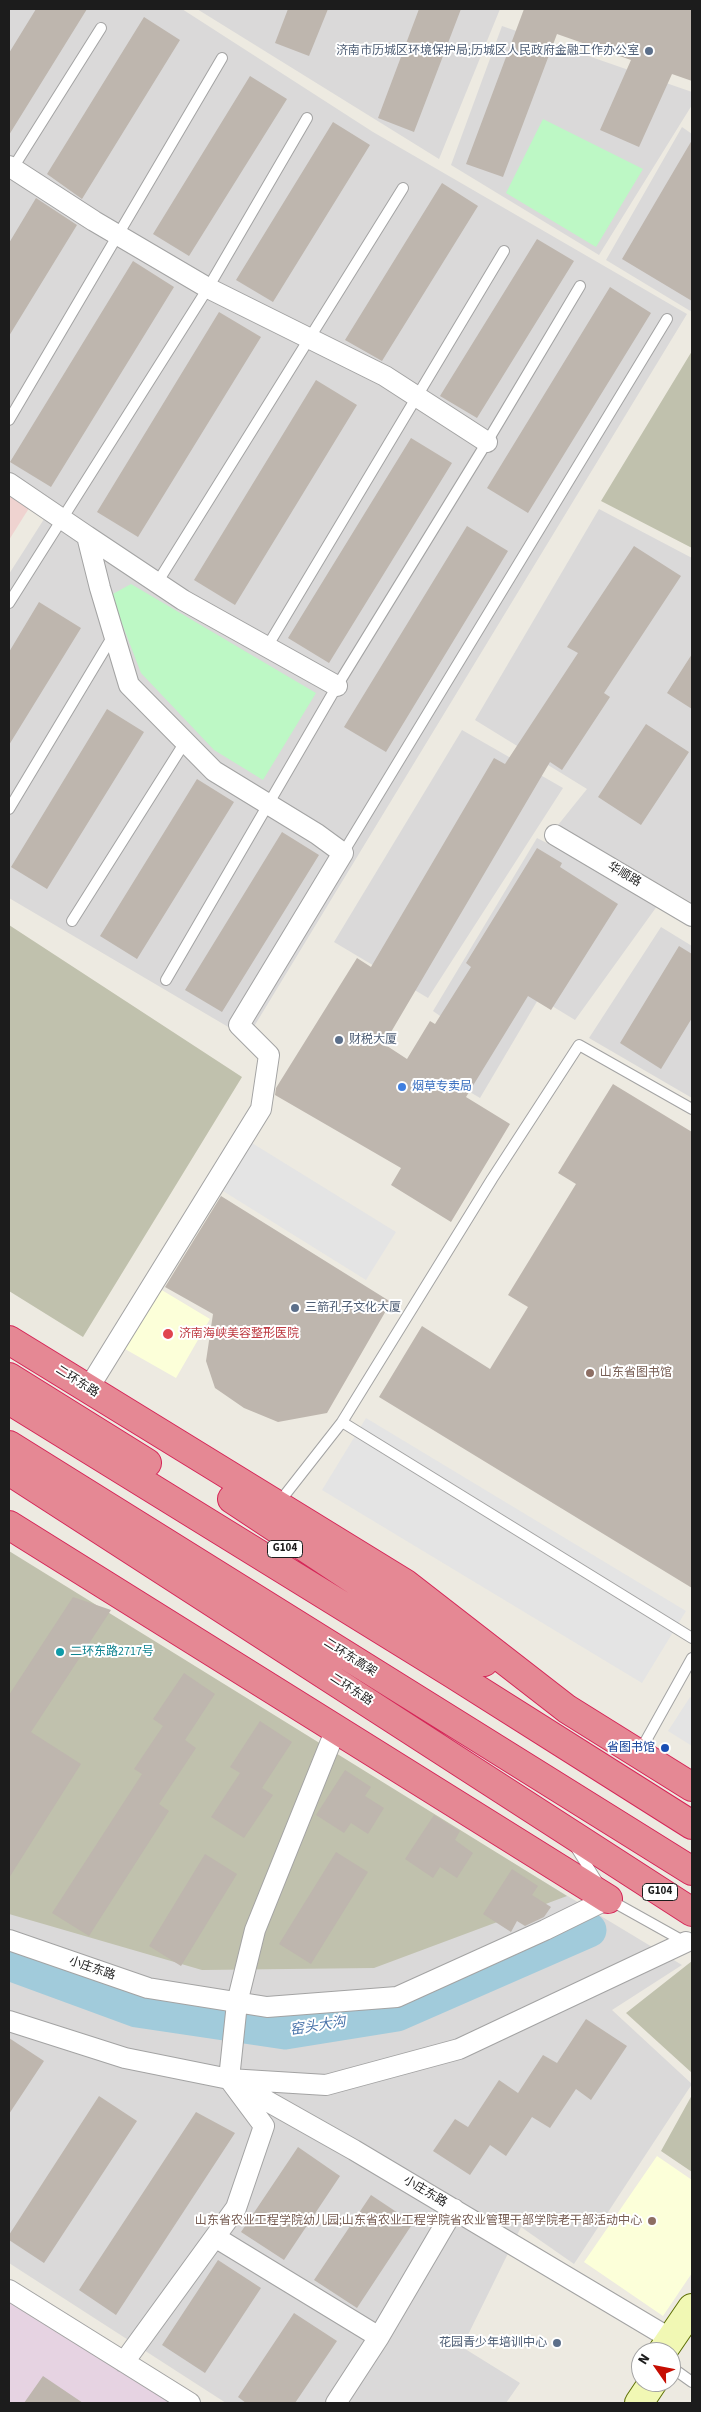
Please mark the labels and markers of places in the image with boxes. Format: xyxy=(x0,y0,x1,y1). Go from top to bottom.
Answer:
place label: 济南市历城区环境保护局;历城区人民政府金融工作办公室 xyxy=(336,44,639,58)
marker: 济南市历城区环境保护局;历城区人民政府金融工作办公室 xyxy=(643,45,655,57)
place label: 财税大厦 xyxy=(349,1033,397,1047)
marker: 财税大厦 xyxy=(333,1034,345,1046)
place label: 烟草专卖局 xyxy=(412,1080,472,1094)
marker: 烟草专卖局 xyxy=(396,1081,408,1093)
place label: 三箭孔子文化大厦 xyxy=(305,1301,401,1315)
marker: 三箭孔子文化大厦 xyxy=(289,1302,301,1314)
marker: 济南海峡美容整形医院 xyxy=(161,1327,175,1341)
place label: 济南海峡美容整形医院 xyxy=(179,1327,299,1341)
place label: 山东省图书馆 xyxy=(600,1366,672,1380)
marker: 山东省图书馆 xyxy=(584,1367,596,1379)
place label: 二环东路2717号 xyxy=(70,1645,154,1659)
marker: 二环东路2717号 xyxy=(54,1646,66,1658)
place label: 省图书馆 xyxy=(607,1741,655,1755)
marker: 省图书馆 xyxy=(659,1742,671,1754)
place label: 山东省农业工程学院幼儿园;山东省农业工程学院省农业管理干部学院老干部活动中心 xyxy=(195,2214,642,2228)
marker: 山东省农业工程学院幼儿园;山东省农业工程学院省农业管理干部学院老干部活动中心 xyxy=(646,2215,658,2227)
place label: 花园青少年培训中心 xyxy=(439,2336,547,2350)
marker: 花园青少年培训中心 xyxy=(551,2337,563,2349)

